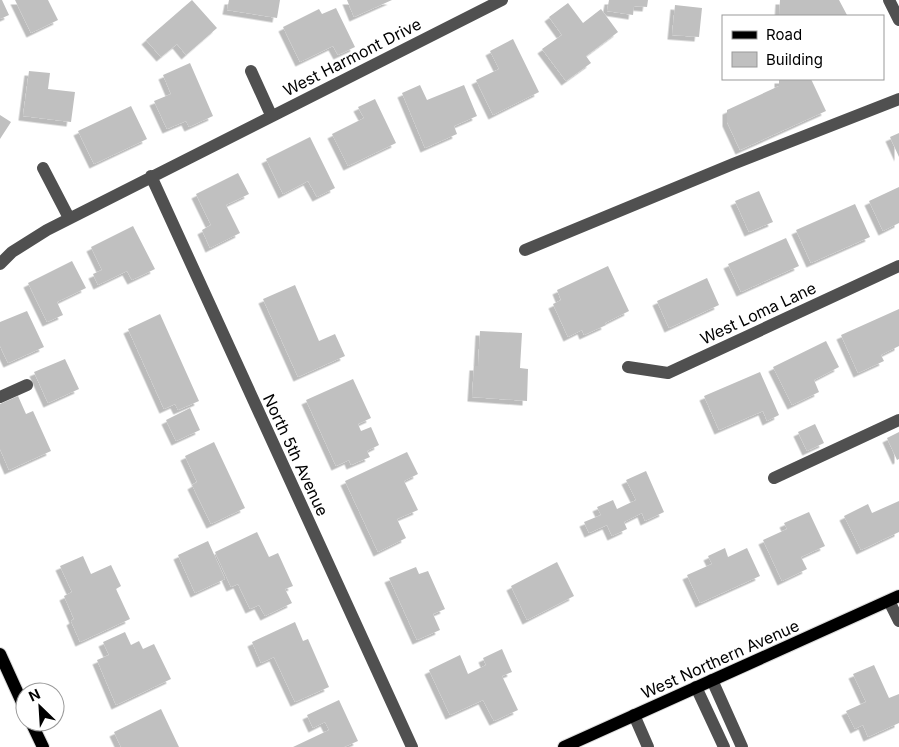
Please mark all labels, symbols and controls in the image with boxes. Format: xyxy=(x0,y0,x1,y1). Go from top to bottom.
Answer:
street label: West Harmont Drive xyxy=(280,14,424,100)
legend xyxy=(722,15,884,80)
text: Road xyxy=(766,25,802,44)
text: Building xyxy=(766,50,823,69)
street label: West Loma Lane xyxy=(697,277,819,349)
street label: North 5th Avenue xyxy=(259,391,333,519)
street label: West Northern Avenue xyxy=(638,615,802,703)
north arrow xyxy=(15,682,65,732)
text: N xyxy=(26,685,43,705)

